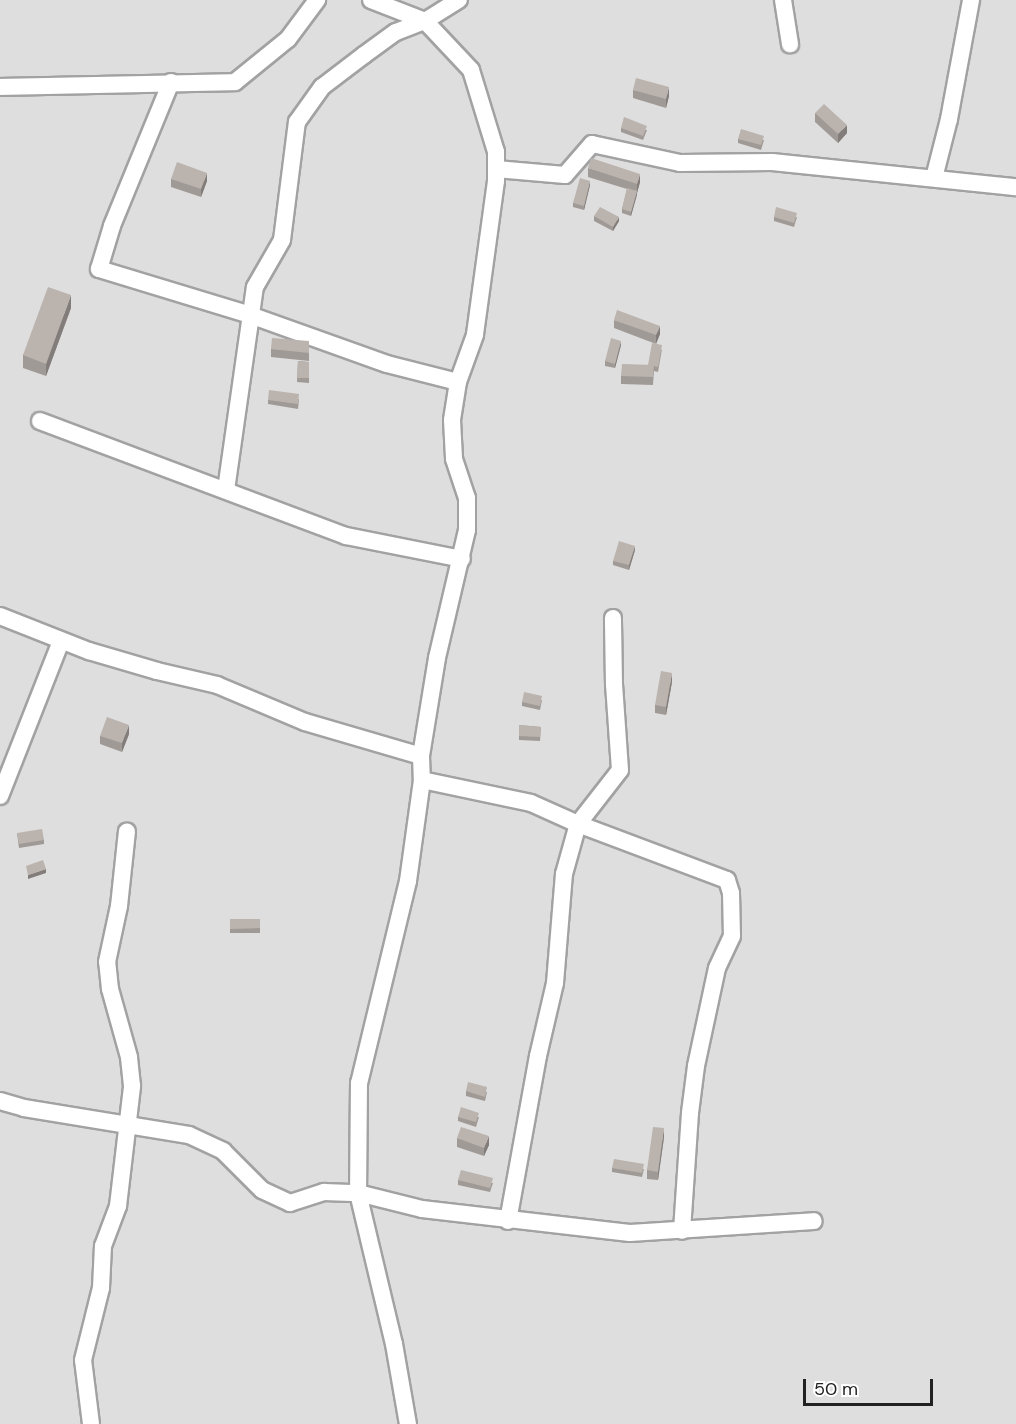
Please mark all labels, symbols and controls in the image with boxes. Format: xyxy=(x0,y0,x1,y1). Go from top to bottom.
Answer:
scale bar xyxy=(806,1367,936,1405)
text: 50 m xyxy=(814,1377,858,1401)

